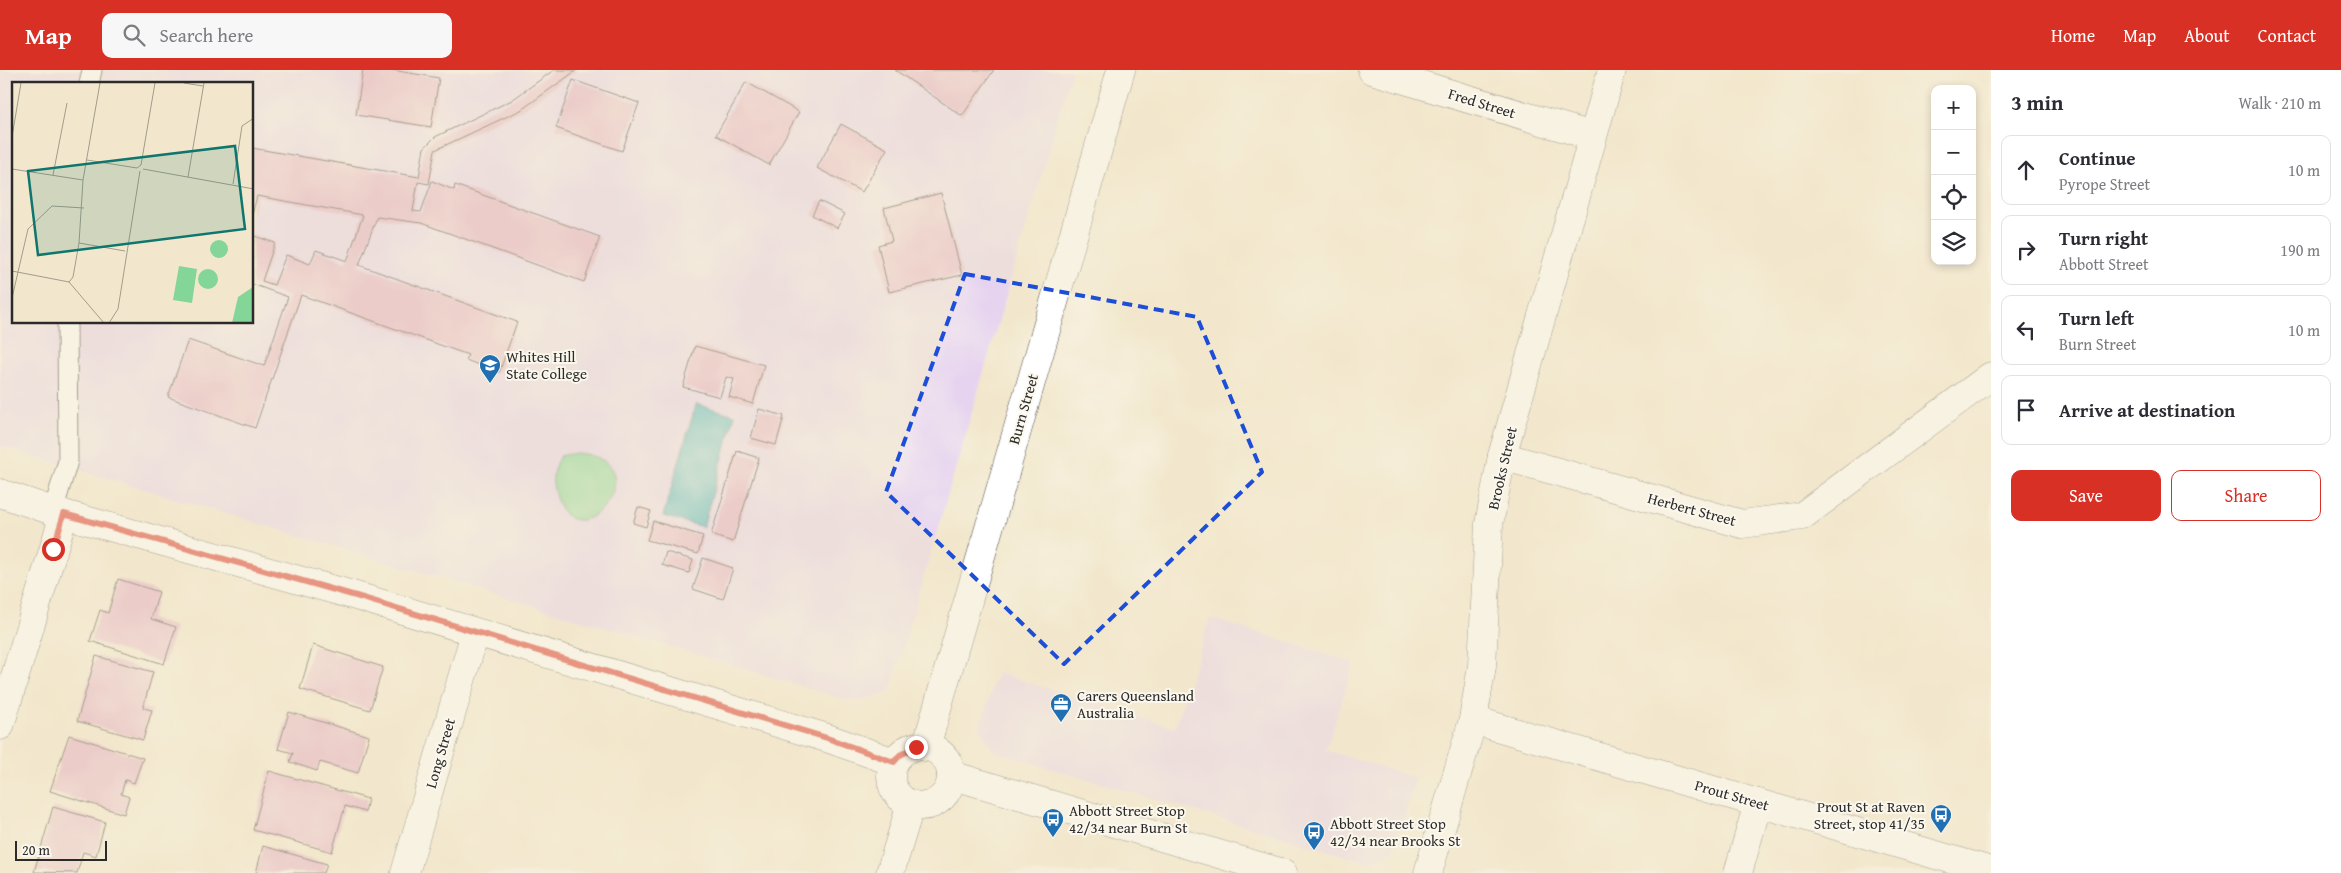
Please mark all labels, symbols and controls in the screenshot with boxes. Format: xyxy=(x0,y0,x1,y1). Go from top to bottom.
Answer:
search box xyxy=(102,13,452,58)
text: Map xyxy=(25,18,72,53)
icon: search xyxy=(120,21,148,49)
text: Search here xyxy=(160,21,253,49)
text: Home xyxy=(2051,22,2095,49)
text: Map xyxy=(2123,22,2156,49)
text: About xyxy=(2184,22,2230,49)
text: Contact xyxy=(2258,22,2316,49)
inset map xyxy=(12,82,254,324)
street label: Fred Street xyxy=(1446,83,1519,123)
map controls xyxy=(1931,85,1976,265)
button: + xyxy=(1931,85,1976,130)
text: 3 min xyxy=(2011,87,2063,118)
text: Walk · 210 m xyxy=(2238,91,2321,115)
button: − xyxy=(1931,130,1976,175)
text: Continue xyxy=(2059,144,2136,172)
icon: ahead xyxy=(2012,156,2040,184)
text: 10 m xyxy=(2288,158,2320,182)
text: Pyrope Street xyxy=(2059,172,2150,196)
button: locate xyxy=(1931,175,1976,220)
button: layers xyxy=(1931,220,1976,265)
text: Turn right xyxy=(2059,224,2148,252)
icon: right xyxy=(2012,236,2040,264)
text: 190 m xyxy=(2280,238,2320,262)
text: Abbott Street xyxy=(2059,252,2149,276)
text: Turn left xyxy=(2059,304,2134,332)
icon: left xyxy=(2012,316,2040,344)
text: 10 m xyxy=(2288,318,2320,342)
text: Burn Street xyxy=(2059,332,2136,356)
place label: Whites Hill State College xyxy=(506,346,587,384)
school or university icon: Whites Hill State College xyxy=(478,353,502,384)
street label: Burn Street xyxy=(1003,371,1043,447)
icon: arrive xyxy=(2012,396,2040,424)
text: Arrive at destination xyxy=(2059,396,2235,424)
street label: Brooks Street xyxy=(1482,424,1522,512)
button: Save xyxy=(2011,470,2161,521)
button: Share xyxy=(2171,470,2321,521)
street label: Herbert Street xyxy=(1645,487,1739,531)
route start xyxy=(42,538,65,561)
place label: Carers Queensland Australia xyxy=(1077,685,1194,723)
office icon: Carers Queensland Australia xyxy=(1049,692,1073,723)
street label: Long Street xyxy=(420,715,460,791)
route end xyxy=(905,736,928,759)
street label: Prout Street xyxy=(1692,774,1772,816)
place label: Prout St at Raven Street, stop 41/35 xyxy=(1814,796,1926,834)
place label: Abbott Street Stop 42/34 near Burn St xyxy=(1069,800,1188,838)
bus stop icon: Prout St at Raven Street, stop 41/35 xyxy=(1929,803,1953,834)
bus stop icon: Abbott Street Stop 42/34 near Burn St xyxy=(1041,807,1065,838)
place label: Abbott Street Stop 42/34 near Brooks St xyxy=(1330,813,1461,851)
bus stop icon: Abbott Street Stop 42/34 near Brooks St xyxy=(1302,820,1326,851)
scale bar xyxy=(15,838,108,861)
text: 20 m xyxy=(22,840,50,860)

